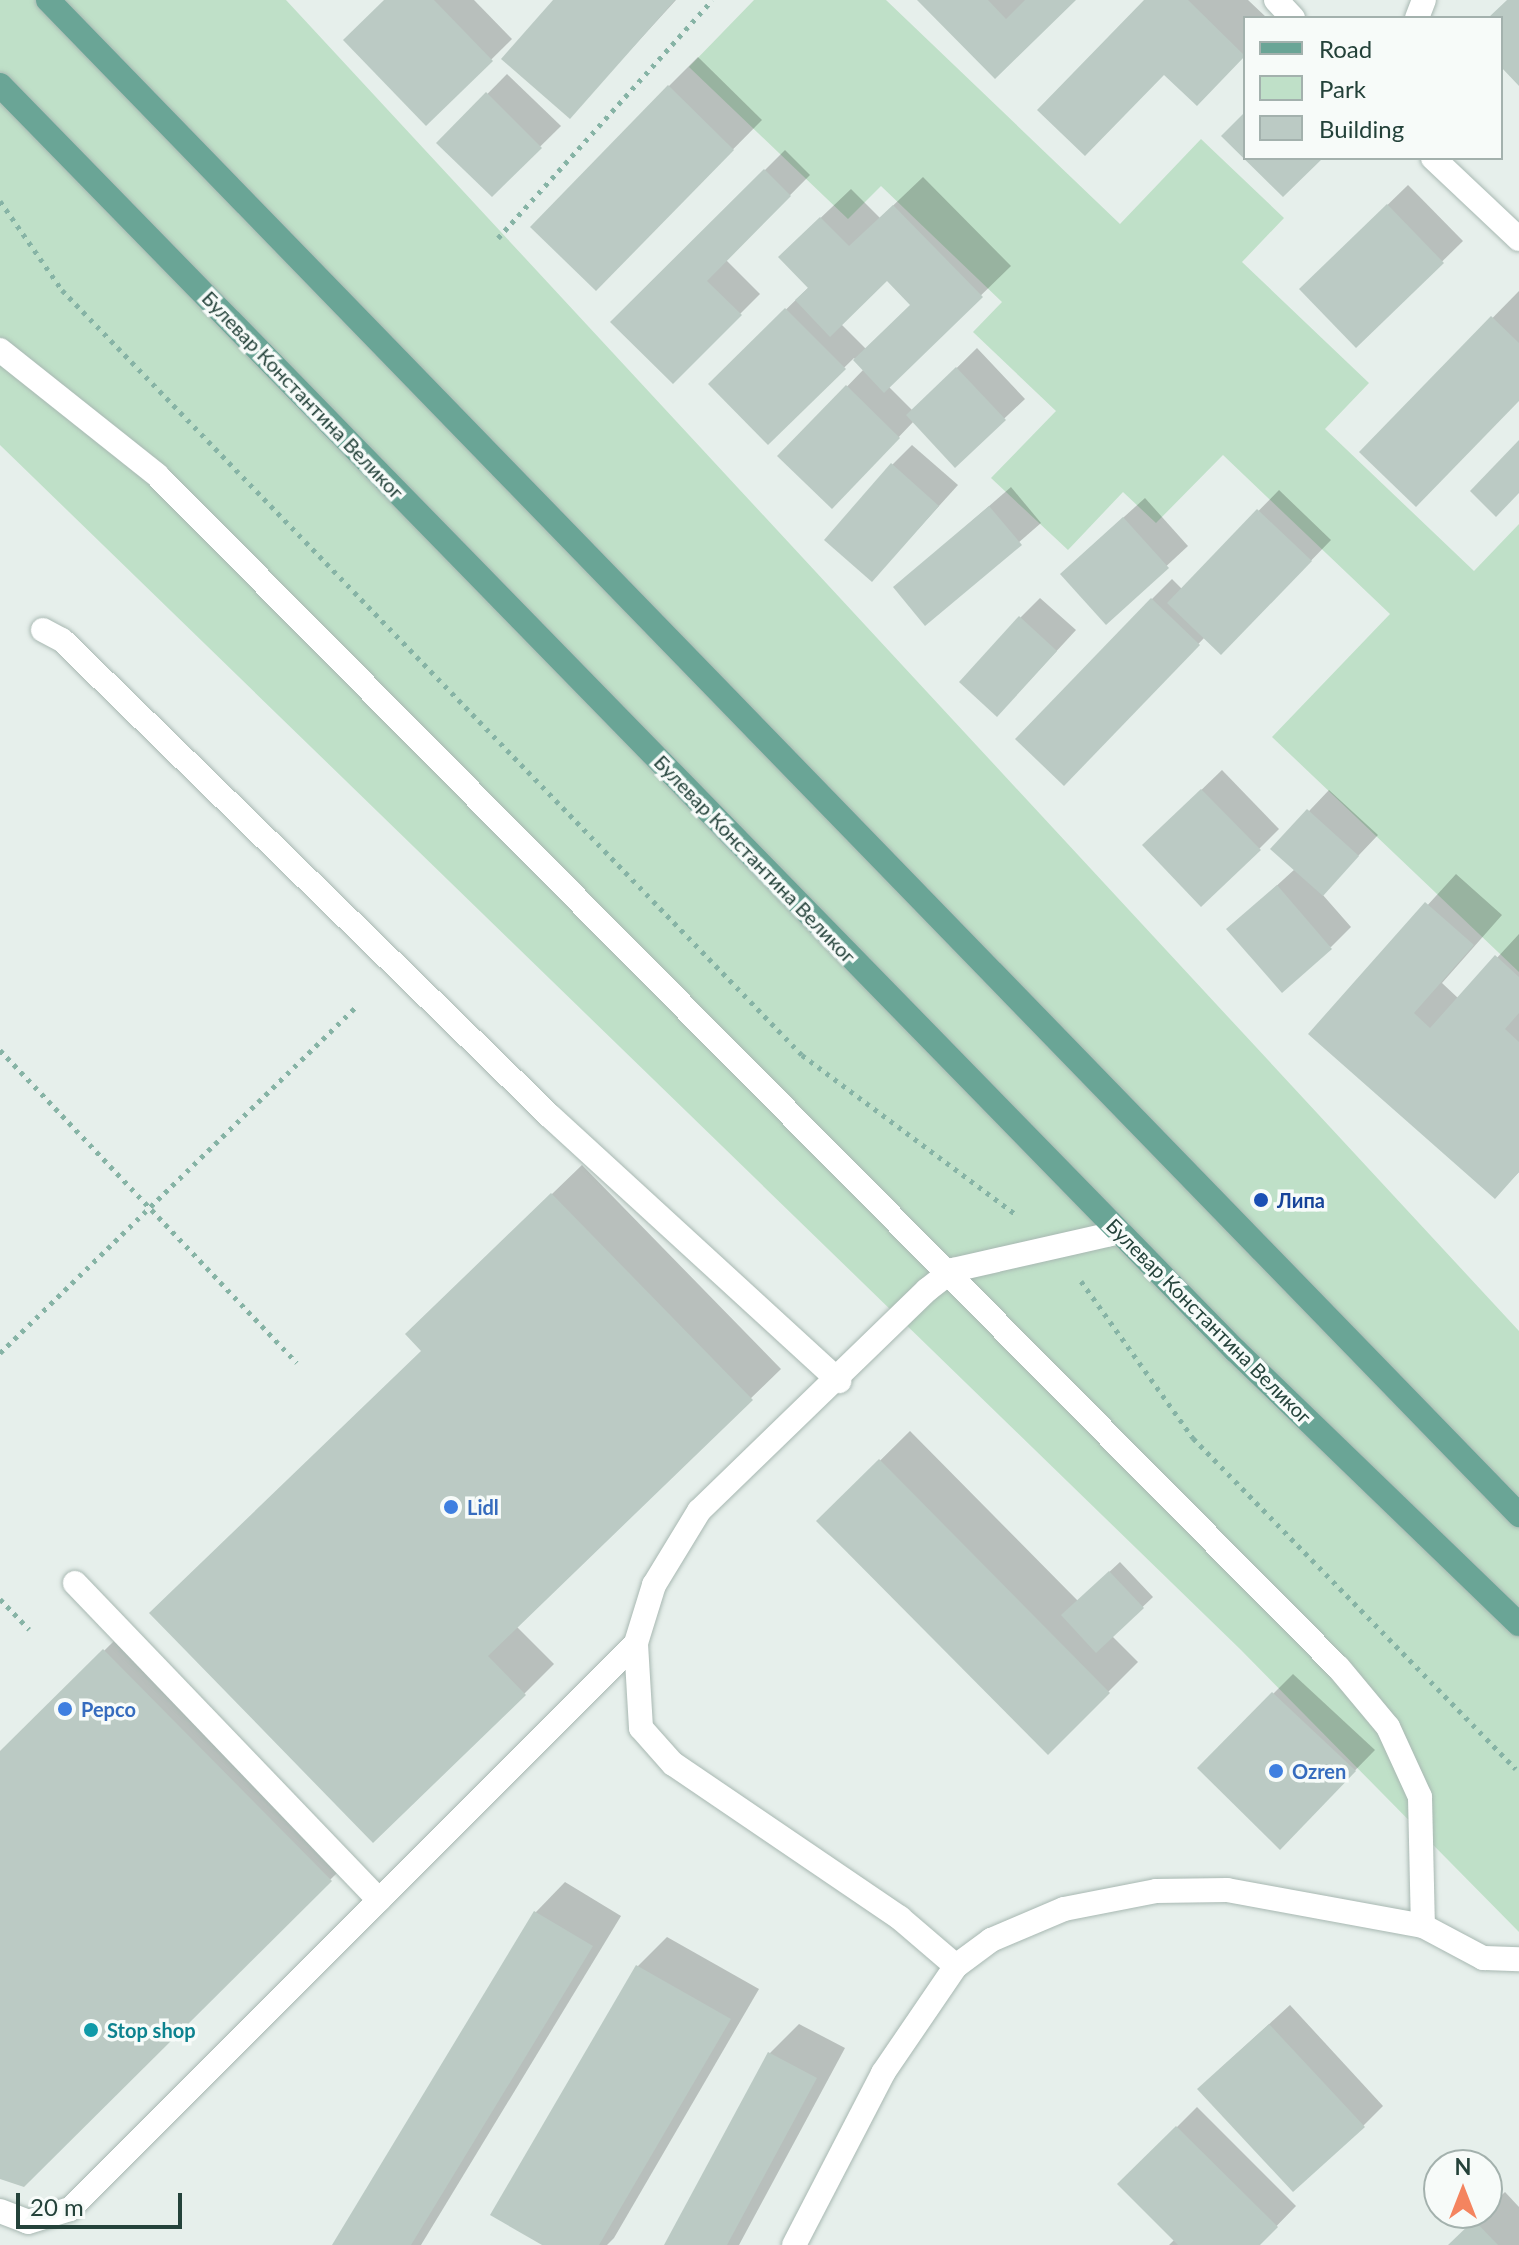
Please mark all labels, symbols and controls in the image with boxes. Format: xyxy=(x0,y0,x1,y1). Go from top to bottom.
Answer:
legend xyxy=(1243,16,1503,160)
text: Road xyxy=(1319,34,1372,63)
text: Park xyxy=(1319,74,1366,103)
text: Building xyxy=(1319,114,1404,143)
street label: Булевар Константина Великог xyxy=(197,286,409,504)
street label: Булевар Константина Великог xyxy=(649,750,861,968)
place label: Липа xyxy=(1277,1188,1325,1212)
marker: Липа xyxy=(1252,1191,1270,1209)
street label: Булевар Константина Великог xyxy=(1102,1214,1316,1428)
place label: Lidl xyxy=(467,1495,499,1519)
marker: Lidl xyxy=(442,1498,460,1516)
place label: Pepco xyxy=(81,1697,136,1721)
marker: Pepco xyxy=(56,1700,74,1718)
place label: Ozren xyxy=(1292,1759,1346,1783)
marker: Ozren xyxy=(1267,1762,1285,1780)
place label: Stop shop xyxy=(107,2018,196,2042)
marker: Stop shop xyxy=(82,2021,100,2039)
north arrow xyxy=(1423,2149,1503,2229)
text: N xyxy=(1455,2153,1471,2180)
scale bar xyxy=(20,2177,186,2227)
text: 20 m xyxy=(30,2192,84,2221)

